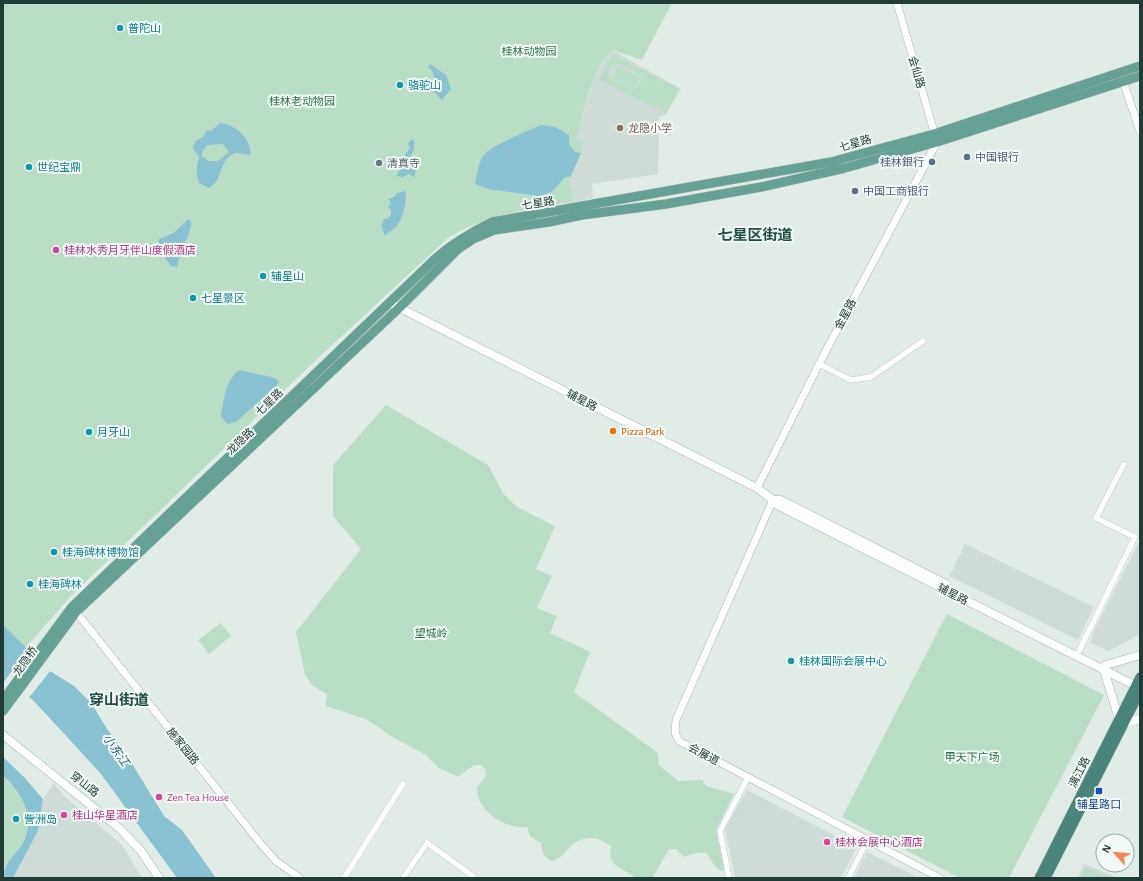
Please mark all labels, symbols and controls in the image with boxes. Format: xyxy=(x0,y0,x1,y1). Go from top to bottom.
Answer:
place label: 普陀山 xyxy=(128,22,161,34)
marker: 普陀山 xyxy=(115,23,125,33)
park label: 桂林动物园 xyxy=(502,45,557,57)
street label: 会仙路 xyxy=(907,54,927,90)
place label: 骆驼山 xyxy=(408,79,441,91)
marker: 骆驼山 xyxy=(395,80,405,90)
park label: 桂林老动物园 xyxy=(269,95,335,107)
place label: 龙隐小学 xyxy=(628,122,672,134)
marker: 龙隐小学 xyxy=(615,123,625,133)
street label: 七星路 xyxy=(837,133,873,153)
place label: 中国银行 xyxy=(975,151,1019,163)
marker: 中国银行 xyxy=(962,152,972,162)
place label: 桂林銀行 xyxy=(880,156,924,168)
place label: 清真寺 xyxy=(387,157,420,169)
marker: 桂林銀行 xyxy=(927,157,937,167)
marker: 清真寺 xyxy=(374,158,384,168)
place label: 世纪宝鼎 xyxy=(37,161,81,173)
marker: 世纪宝鼎 xyxy=(24,162,34,172)
place label: 中国工商银行 xyxy=(863,185,929,197)
marker: 中国工商银行 xyxy=(850,186,860,196)
street label: 七星路 xyxy=(521,194,555,212)
district label: 七星区街道 xyxy=(717,227,793,243)
place label: 桂林水秀月牙伴山度假酒店 xyxy=(64,244,196,256)
marker: 桂林水秀月牙伴山度假酒店 xyxy=(51,245,61,255)
marker: 辅星山 xyxy=(258,271,268,281)
place label: 辅星山 xyxy=(271,271,304,282)
marker: 七星景区 xyxy=(188,293,198,303)
place label: 七星景区 xyxy=(201,293,245,304)
street label: 金星路 xyxy=(832,297,858,331)
street label: 七星路 xyxy=(253,386,285,418)
street label: 辅星路 xyxy=(565,387,599,413)
street label: 龙隐路 xyxy=(224,425,256,457)
marker: Pizza Park xyxy=(608,426,618,436)
place label: Pizza Park xyxy=(621,426,664,437)
marker: 月牙山 xyxy=(84,427,94,437)
place label: 月牙山 xyxy=(97,427,130,438)
place label: 桂海碑林博物馆 xyxy=(62,546,139,558)
marker: 桂海碑林博物馆 xyxy=(49,547,59,557)
place label: 桂海碑林 xyxy=(38,578,82,590)
marker: 桂海碑林 xyxy=(25,579,35,589)
street label: 辅星路 xyxy=(936,581,970,607)
park label: 望城岭 xyxy=(415,627,448,639)
street label: 龙隐桥 xyxy=(11,644,39,678)
place label: 桂林国际会展中心 xyxy=(799,655,887,667)
marker: 桂林国际会展中心 xyxy=(786,656,796,666)
district label: 穿山街道 xyxy=(89,691,149,708)
street label: 施家园路 xyxy=(164,725,202,767)
water label: 小东江 xyxy=(101,731,133,770)
street label: 会展道 xyxy=(687,741,721,767)
park label: 甲天下广场 xyxy=(945,751,1000,763)
street label: 漓江路 xyxy=(1066,755,1092,789)
street label: 穿山路 xyxy=(68,769,102,799)
marker: 辅星路口 xyxy=(1094,786,1104,796)
marker: Zen Tea House xyxy=(154,792,164,802)
place label: Zen Tea House xyxy=(167,792,229,803)
place label: 辅星路口 xyxy=(1077,798,1121,810)
place label: 桂山华星酒店 xyxy=(72,809,138,821)
marker: 桂山华星酒店 xyxy=(59,810,69,820)
place label: 訾洲岛 xyxy=(24,813,57,825)
marker: 訾洲岛 xyxy=(11,814,21,824)
north arrow xyxy=(1095,833,1135,873)
place label: 桂林会展中心酒店 xyxy=(835,836,923,848)
marker: 桂林会展中心酒店 xyxy=(822,837,832,847)
text: N xyxy=(1100,843,1113,855)

